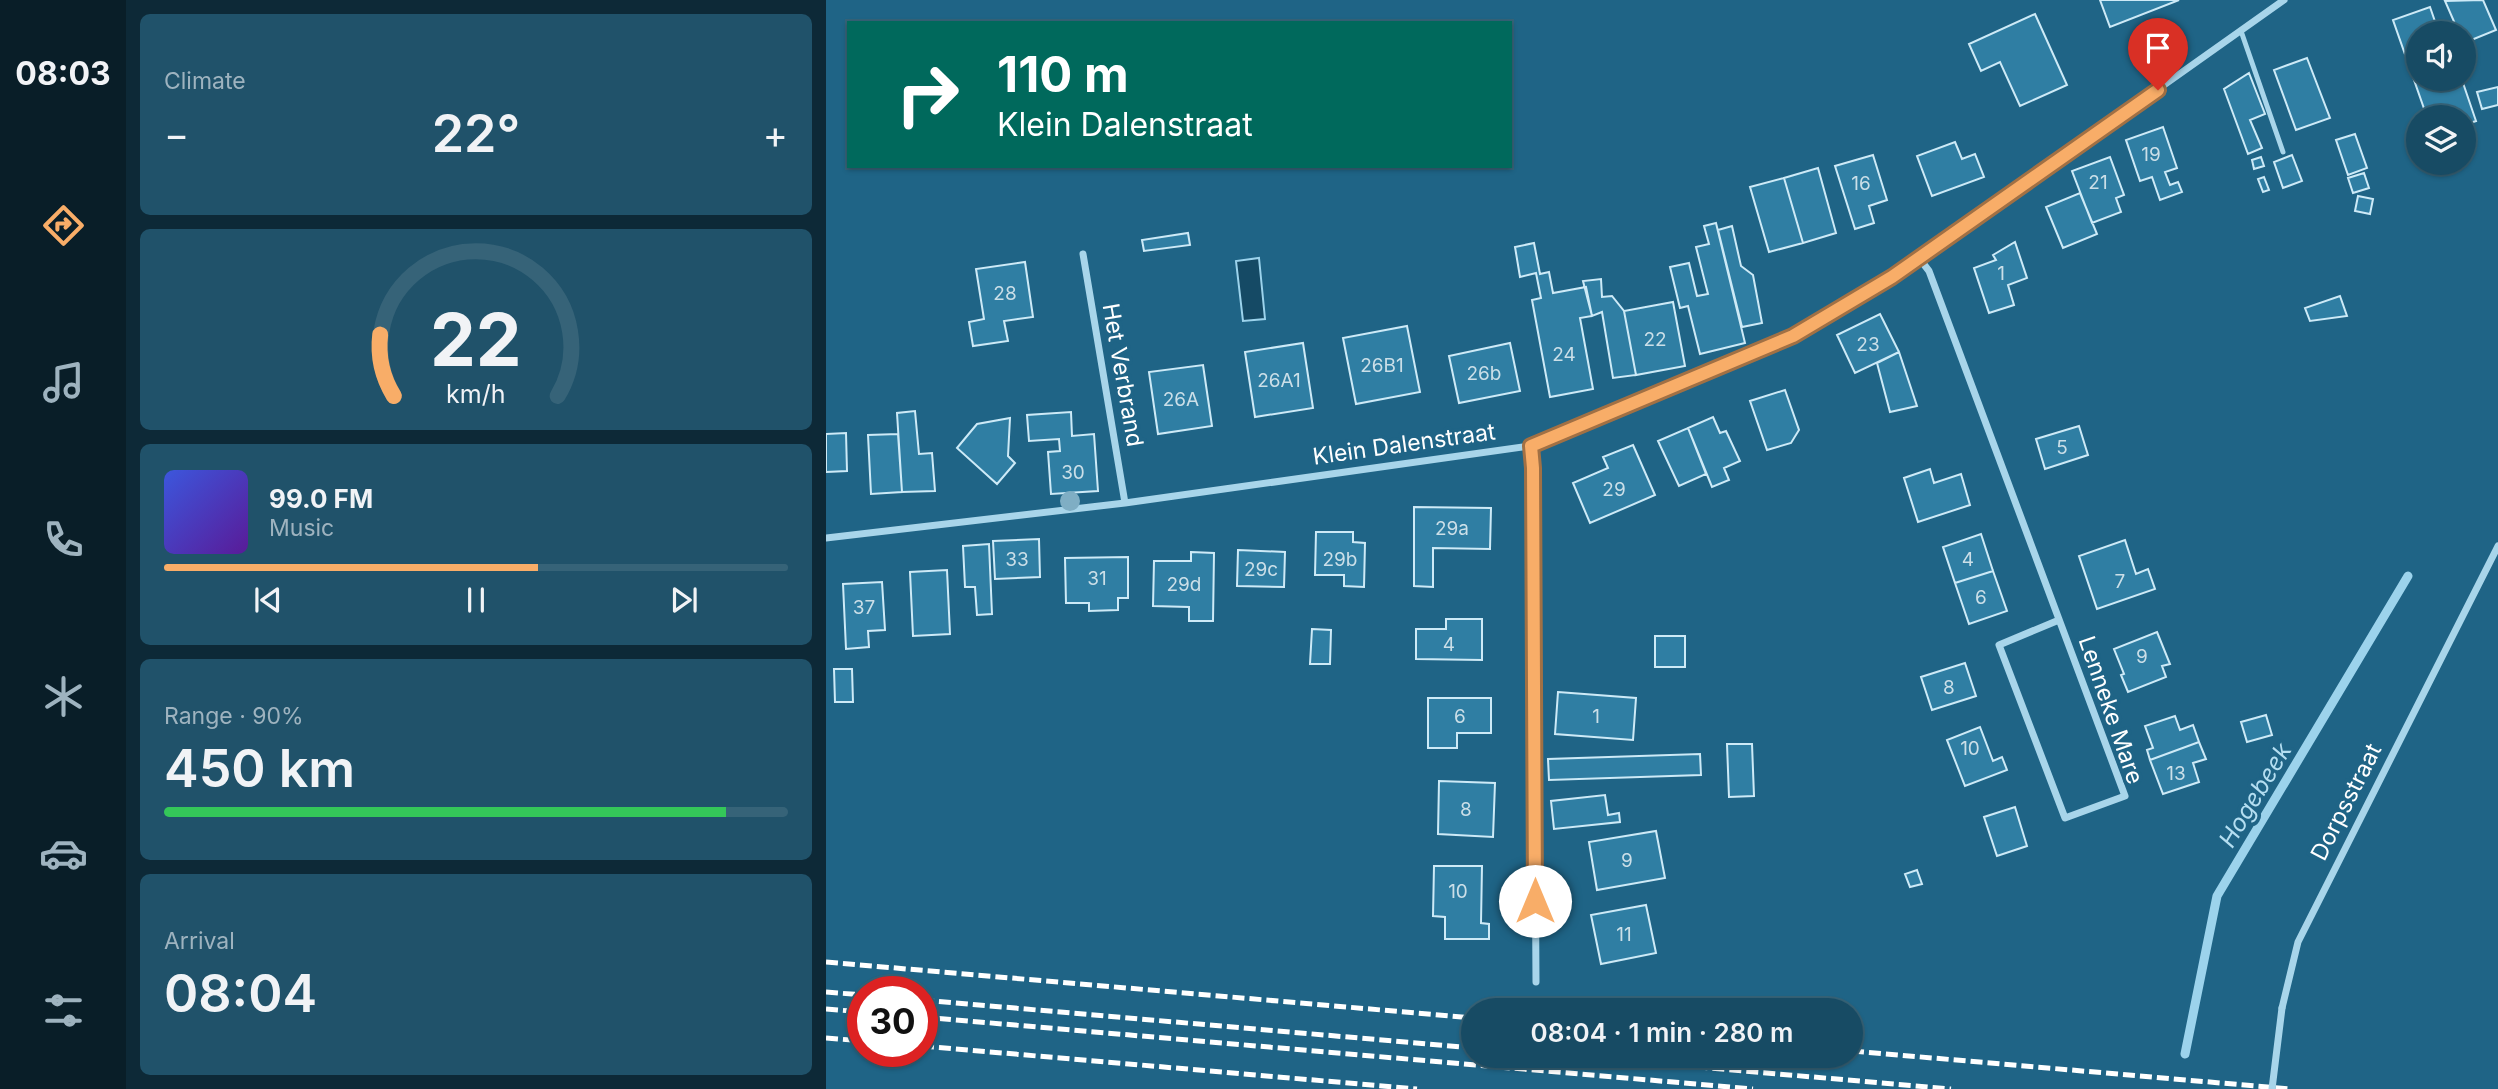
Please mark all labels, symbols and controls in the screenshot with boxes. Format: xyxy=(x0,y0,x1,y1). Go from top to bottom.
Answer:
pin xyxy=(2128,18,2188,90)
map controls xyxy=(2406,21,2476,175)
button: sound xyxy=(2406,21,2476,91)
icon: arrive xyxy=(2139,29,2177,67)
text: 110 m xyxy=(997,45,1129,104)
icon: right xyxy=(882,49,973,140)
text: 08:03 xyxy=(15,54,111,93)
text: Climate xyxy=(164,67,246,95)
text: 22° xyxy=(432,102,520,165)
text: Klein Dalenstraat xyxy=(997,105,1253,144)
button: layers xyxy=(2406,105,2476,175)
text: − xyxy=(164,111,189,157)
text: + xyxy=(763,111,788,157)
house number: 19 xyxy=(2141,143,2161,166)
house number: 21 xyxy=(2088,171,2108,194)
house number: 16 xyxy=(1851,172,1871,195)
icon: directions xyxy=(39,201,88,250)
house number: 1 xyxy=(1997,262,2005,285)
house number: 28 xyxy=(993,282,1017,305)
text: 22 xyxy=(430,295,522,384)
street label: Het Verbrand xyxy=(1097,301,1149,449)
house number: 22 xyxy=(1643,328,1667,351)
house number: 23 xyxy=(1856,333,1880,356)
house number: 24 xyxy=(1552,343,1576,366)
house number: 26B1 xyxy=(1360,354,1404,377)
icon: music xyxy=(39,358,88,407)
house number: 26b xyxy=(1466,362,1502,385)
house number: 26A1 xyxy=(1257,369,1301,392)
text: km/h xyxy=(446,378,506,408)
house number: 26A xyxy=(1163,388,1199,411)
street label: Klein Dalenstraat xyxy=(1311,417,1497,471)
house number: 5 xyxy=(2056,436,2068,459)
house number: 30 xyxy=(1061,461,1085,484)
house number: 29 xyxy=(1602,478,1626,501)
text: 99.0 FM xyxy=(269,483,373,514)
text: Music xyxy=(269,514,334,542)
icon: phone xyxy=(39,515,88,564)
house number: 29a xyxy=(1435,517,1469,540)
house number: 33 xyxy=(1005,548,1029,571)
house number: 29b xyxy=(1322,548,1358,571)
house number: 4 xyxy=(1962,548,1974,571)
house number: 29c xyxy=(1244,558,1278,581)
house number: 31 xyxy=(1087,567,1107,590)
house number: 7 xyxy=(2115,570,2125,593)
house number: 29d xyxy=(1166,573,1202,596)
icon: previous xyxy=(249,581,287,619)
icon: pause xyxy=(457,581,495,619)
icon: next xyxy=(665,581,703,619)
house number: 6 xyxy=(1975,586,1987,609)
house number: 37 xyxy=(853,596,875,619)
street label: Lenneke Mare xyxy=(2073,632,2149,788)
house number: 4 xyxy=(1443,633,1455,656)
house number: 9 xyxy=(2136,645,2148,668)
icon: climate xyxy=(39,672,88,721)
house number: 8 xyxy=(1943,676,1955,699)
text: Range · 90% xyxy=(164,702,304,730)
house number: 6 xyxy=(1454,705,1466,728)
house number: 1 xyxy=(1592,705,1600,728)
text: 450 km xyxy=(164,737,355,800)
house number: 10 xyxy=(1960,737,1980,760)
water label: Hogebeek xyxy=(2213,737,2298,852)
street label: Dorpsstraat xyxy=(2305,739,2388,865)
house number: 13 xyxy=(2166,762,2186,785)
house number: 8 xyxy=(1460,798,1472,821)
icon: car xyxy=(39,829,88,878)
house number: 9 xyxy=(1621,849,1633,872)
position arrow xyxy=(1498,864,1572,938)
house number: 10 xyxy=(1448,880,1468,903)
house number: 11 xyxy=(1616,923,1632,946)
text: Arrival xyxy=(164,927,235,955)
text: 08:04 xyxy=(164,962,317,1025)
speed limit sign: 30 xyxy=(847,976,938,1067)
icon: filters xyxy=(39,986,88,1035)
text: 08:04 · 1 min · 280 m xyxy=(1531,1017,1793,1048)

